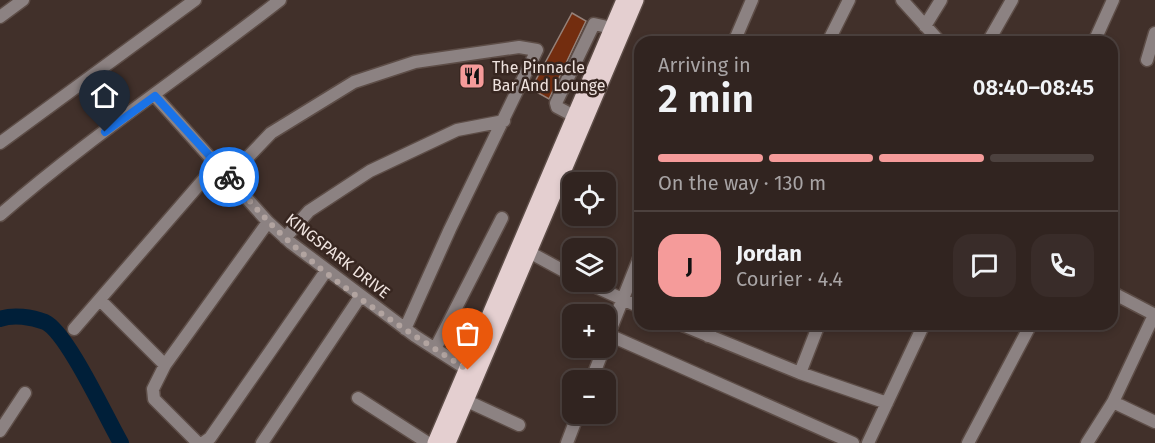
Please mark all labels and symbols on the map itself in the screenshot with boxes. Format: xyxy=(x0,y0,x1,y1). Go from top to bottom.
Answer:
place label: The Pinnacle Bar And Lounge xyxy=(492,58,606,95)
restaurant icon: The Pinnacle Bar And Lounge xyxy=(457,61,487,91)
pin xyxy=(79,70,130,132)
courier xyxy=(199,147,259,207)
street label: KINGSPARK DRIVE xyxy=(282,209,394,303)
pin xyxy=(442,308,493,370)

